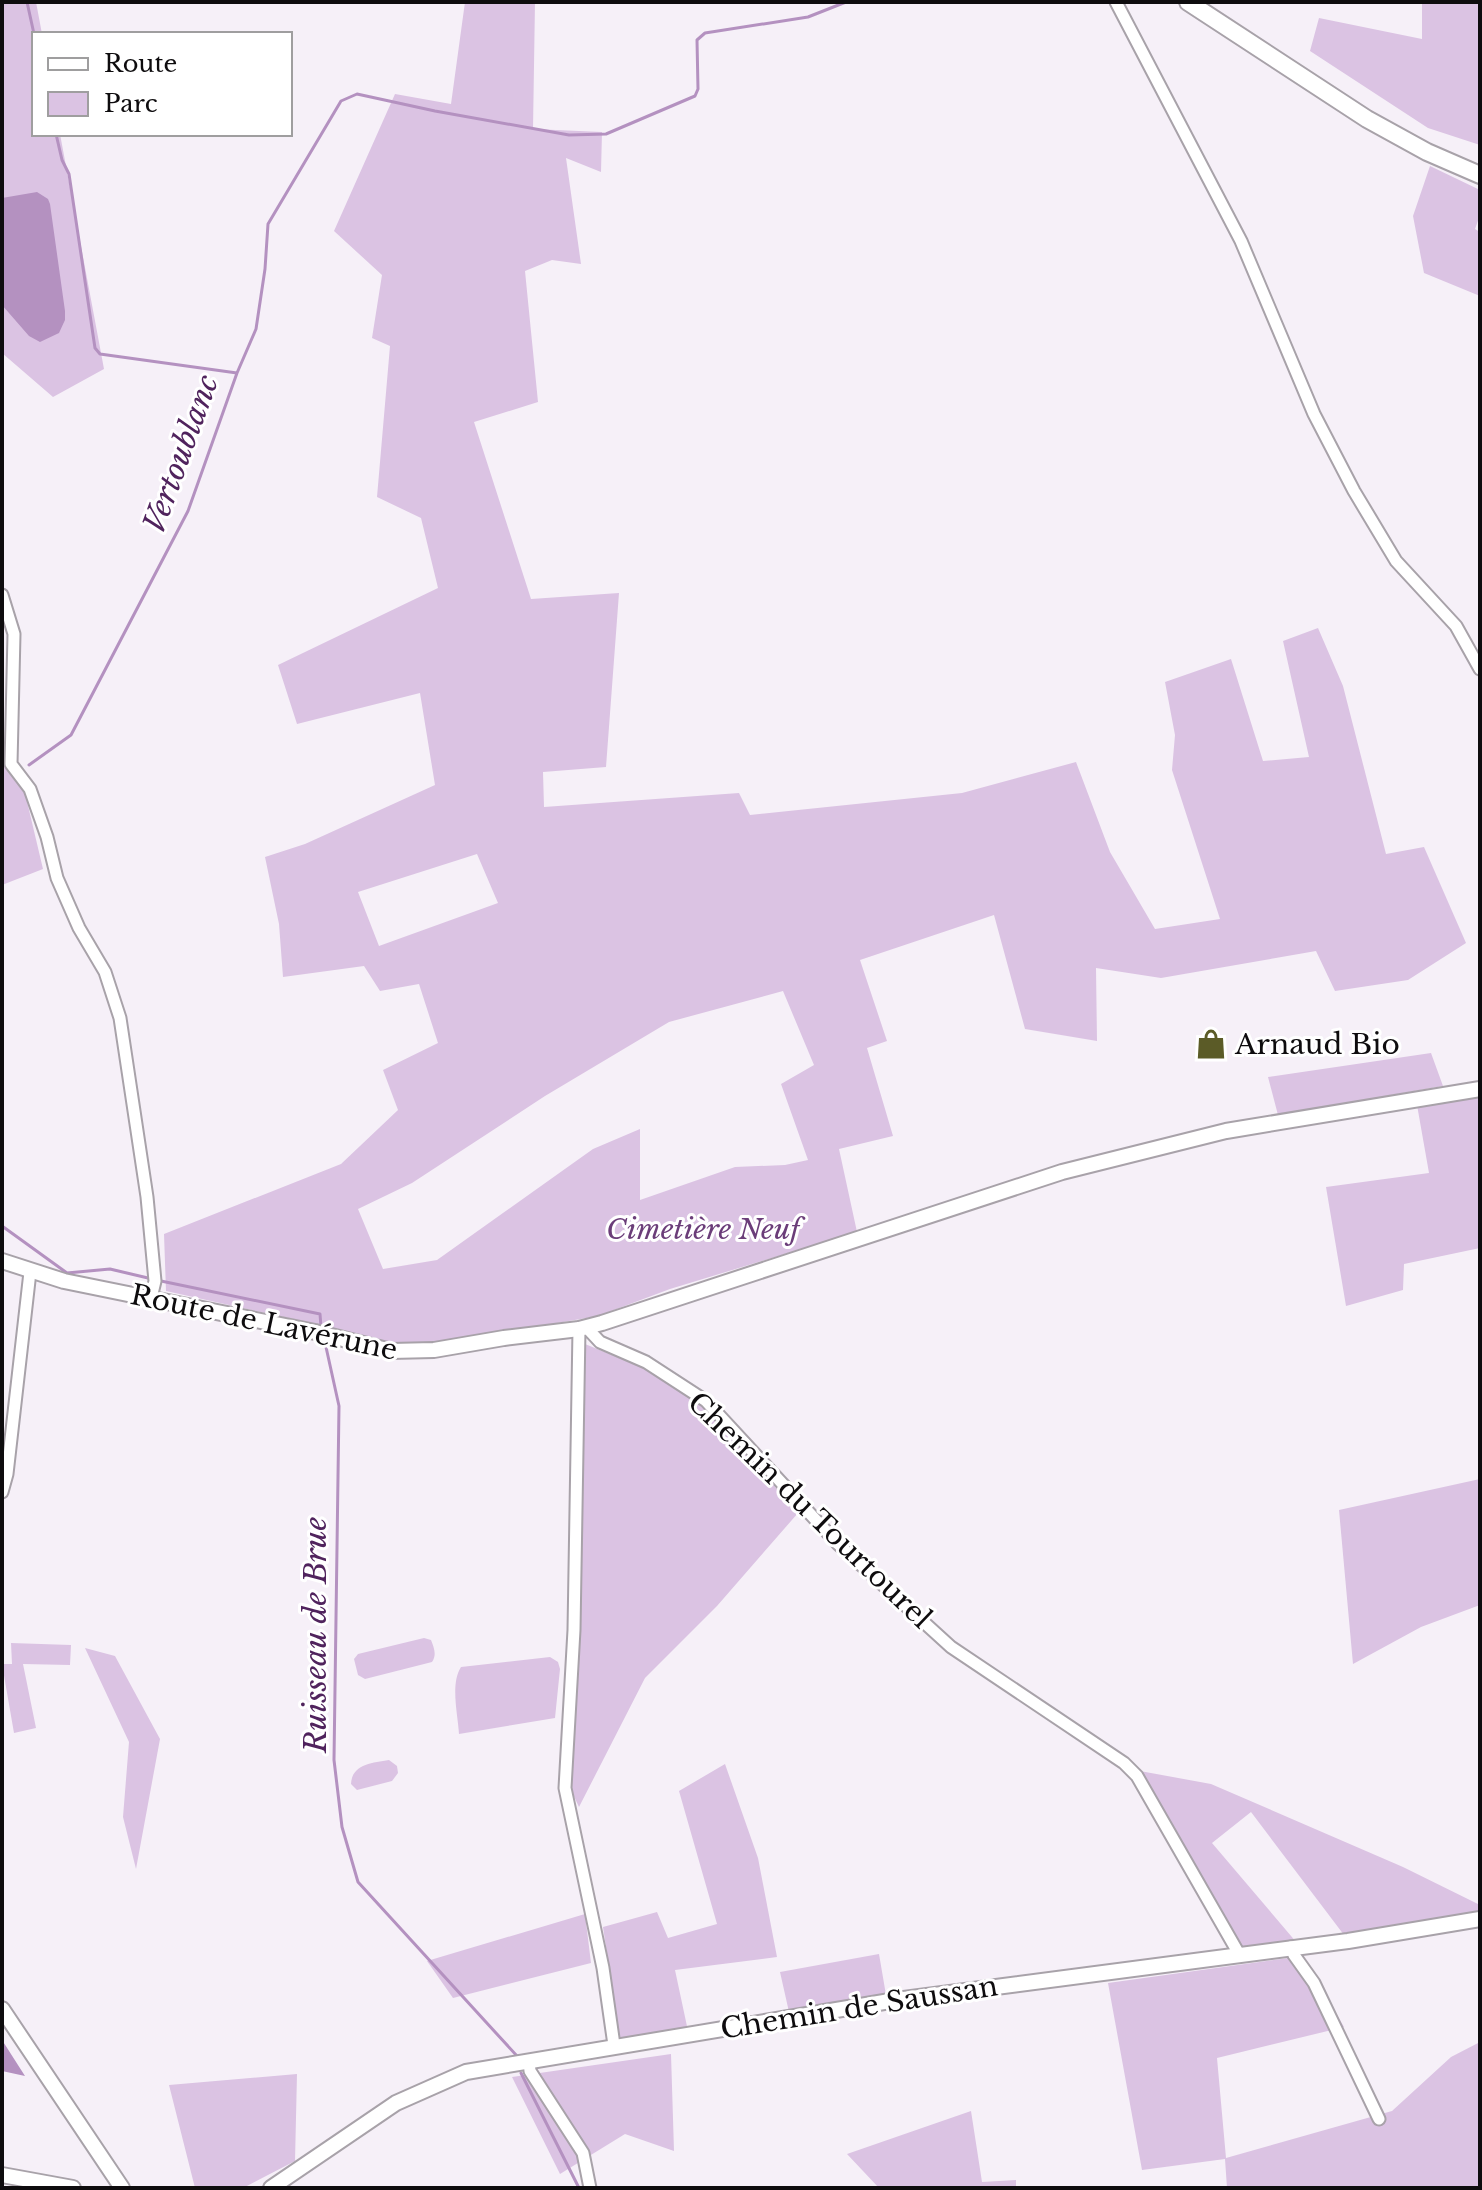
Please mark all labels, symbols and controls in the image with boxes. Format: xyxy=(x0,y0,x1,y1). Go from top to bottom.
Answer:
legend xyxy=(32,32,292,136)
text: Route xyxy=(104,49,177,78)
text: Parc xyxy=(104,89,158,118)
water label: Vertoublanc xyxy=(135,370,226,538)
shop icon: Arnaud Bio xyxy=(1194,1027,1228,1061)
place label: Arnaud Bio xyxy=(1234,1027,1400,1062)
park label: Cimetière Neuf xyxy=(606,1212,806,1247)
street label: Route de Lavérune xyxy=(127,1277,400,1368)
street label: Chemin du Tourtourel xyxy=(681,1385,939,1636)
water label: Ruisseau de Brue xyxy=(297,1517,334,1754)
street label: Chemin de Saussan xyxy=(718,1968,1000,2047)

